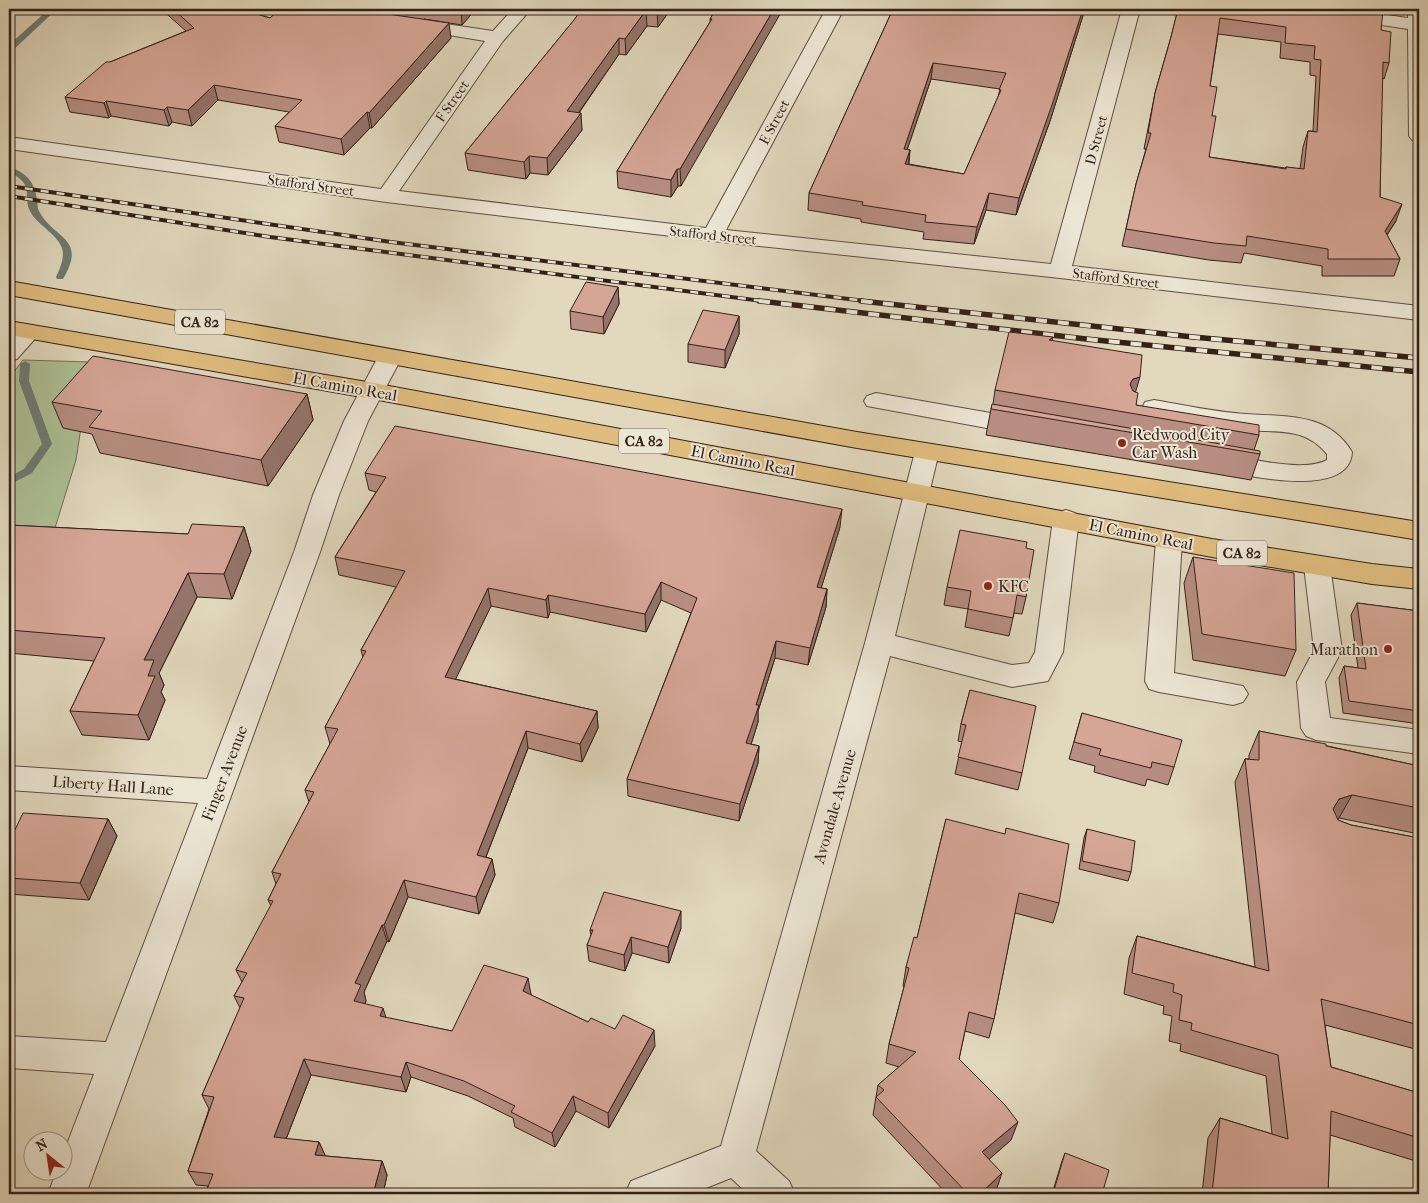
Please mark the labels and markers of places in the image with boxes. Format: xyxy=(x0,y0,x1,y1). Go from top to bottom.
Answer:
place label: Redwood City Car Wash xyxy=(1132,425,1230,462)
marker: Redwood City Car Wash xyxy=(1116,437,1128,449)
place label: KFC xyxy=(998,577,1029,596)
marker: KFC xyxy=(982,580,994,592)
place label: Marathon xyxy=(1310,640,1379,659)
marker: Marathon xyxy=(1382,643,1394,655)

